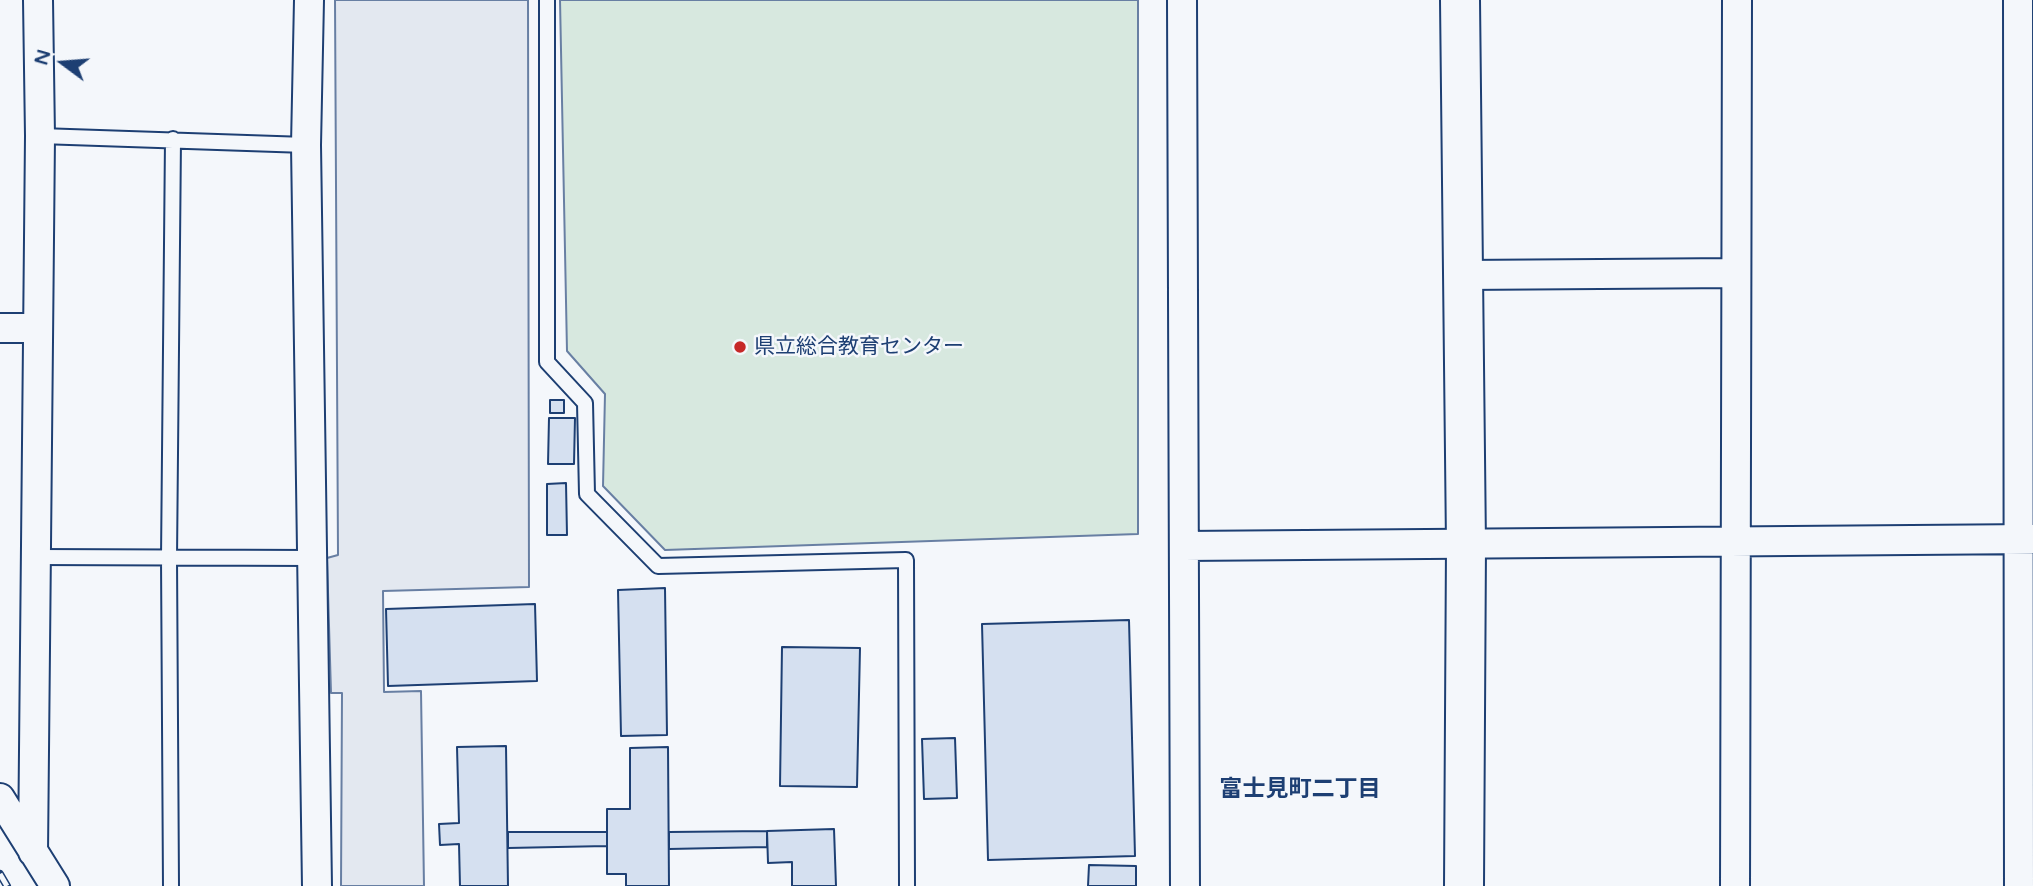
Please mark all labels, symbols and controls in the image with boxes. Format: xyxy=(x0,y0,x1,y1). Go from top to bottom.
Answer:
north arrow xyxy=(28,28,98,98)
text: N xyxy=(30,47,55,68)
place label: 県立総合教育センター xyxy=(754,334,964,360)
marker: 県立総合教育センター xyxy=(732,339,748,355)
district label: 富士見町二丁目 xyxy=(1220,776,1380,804)

